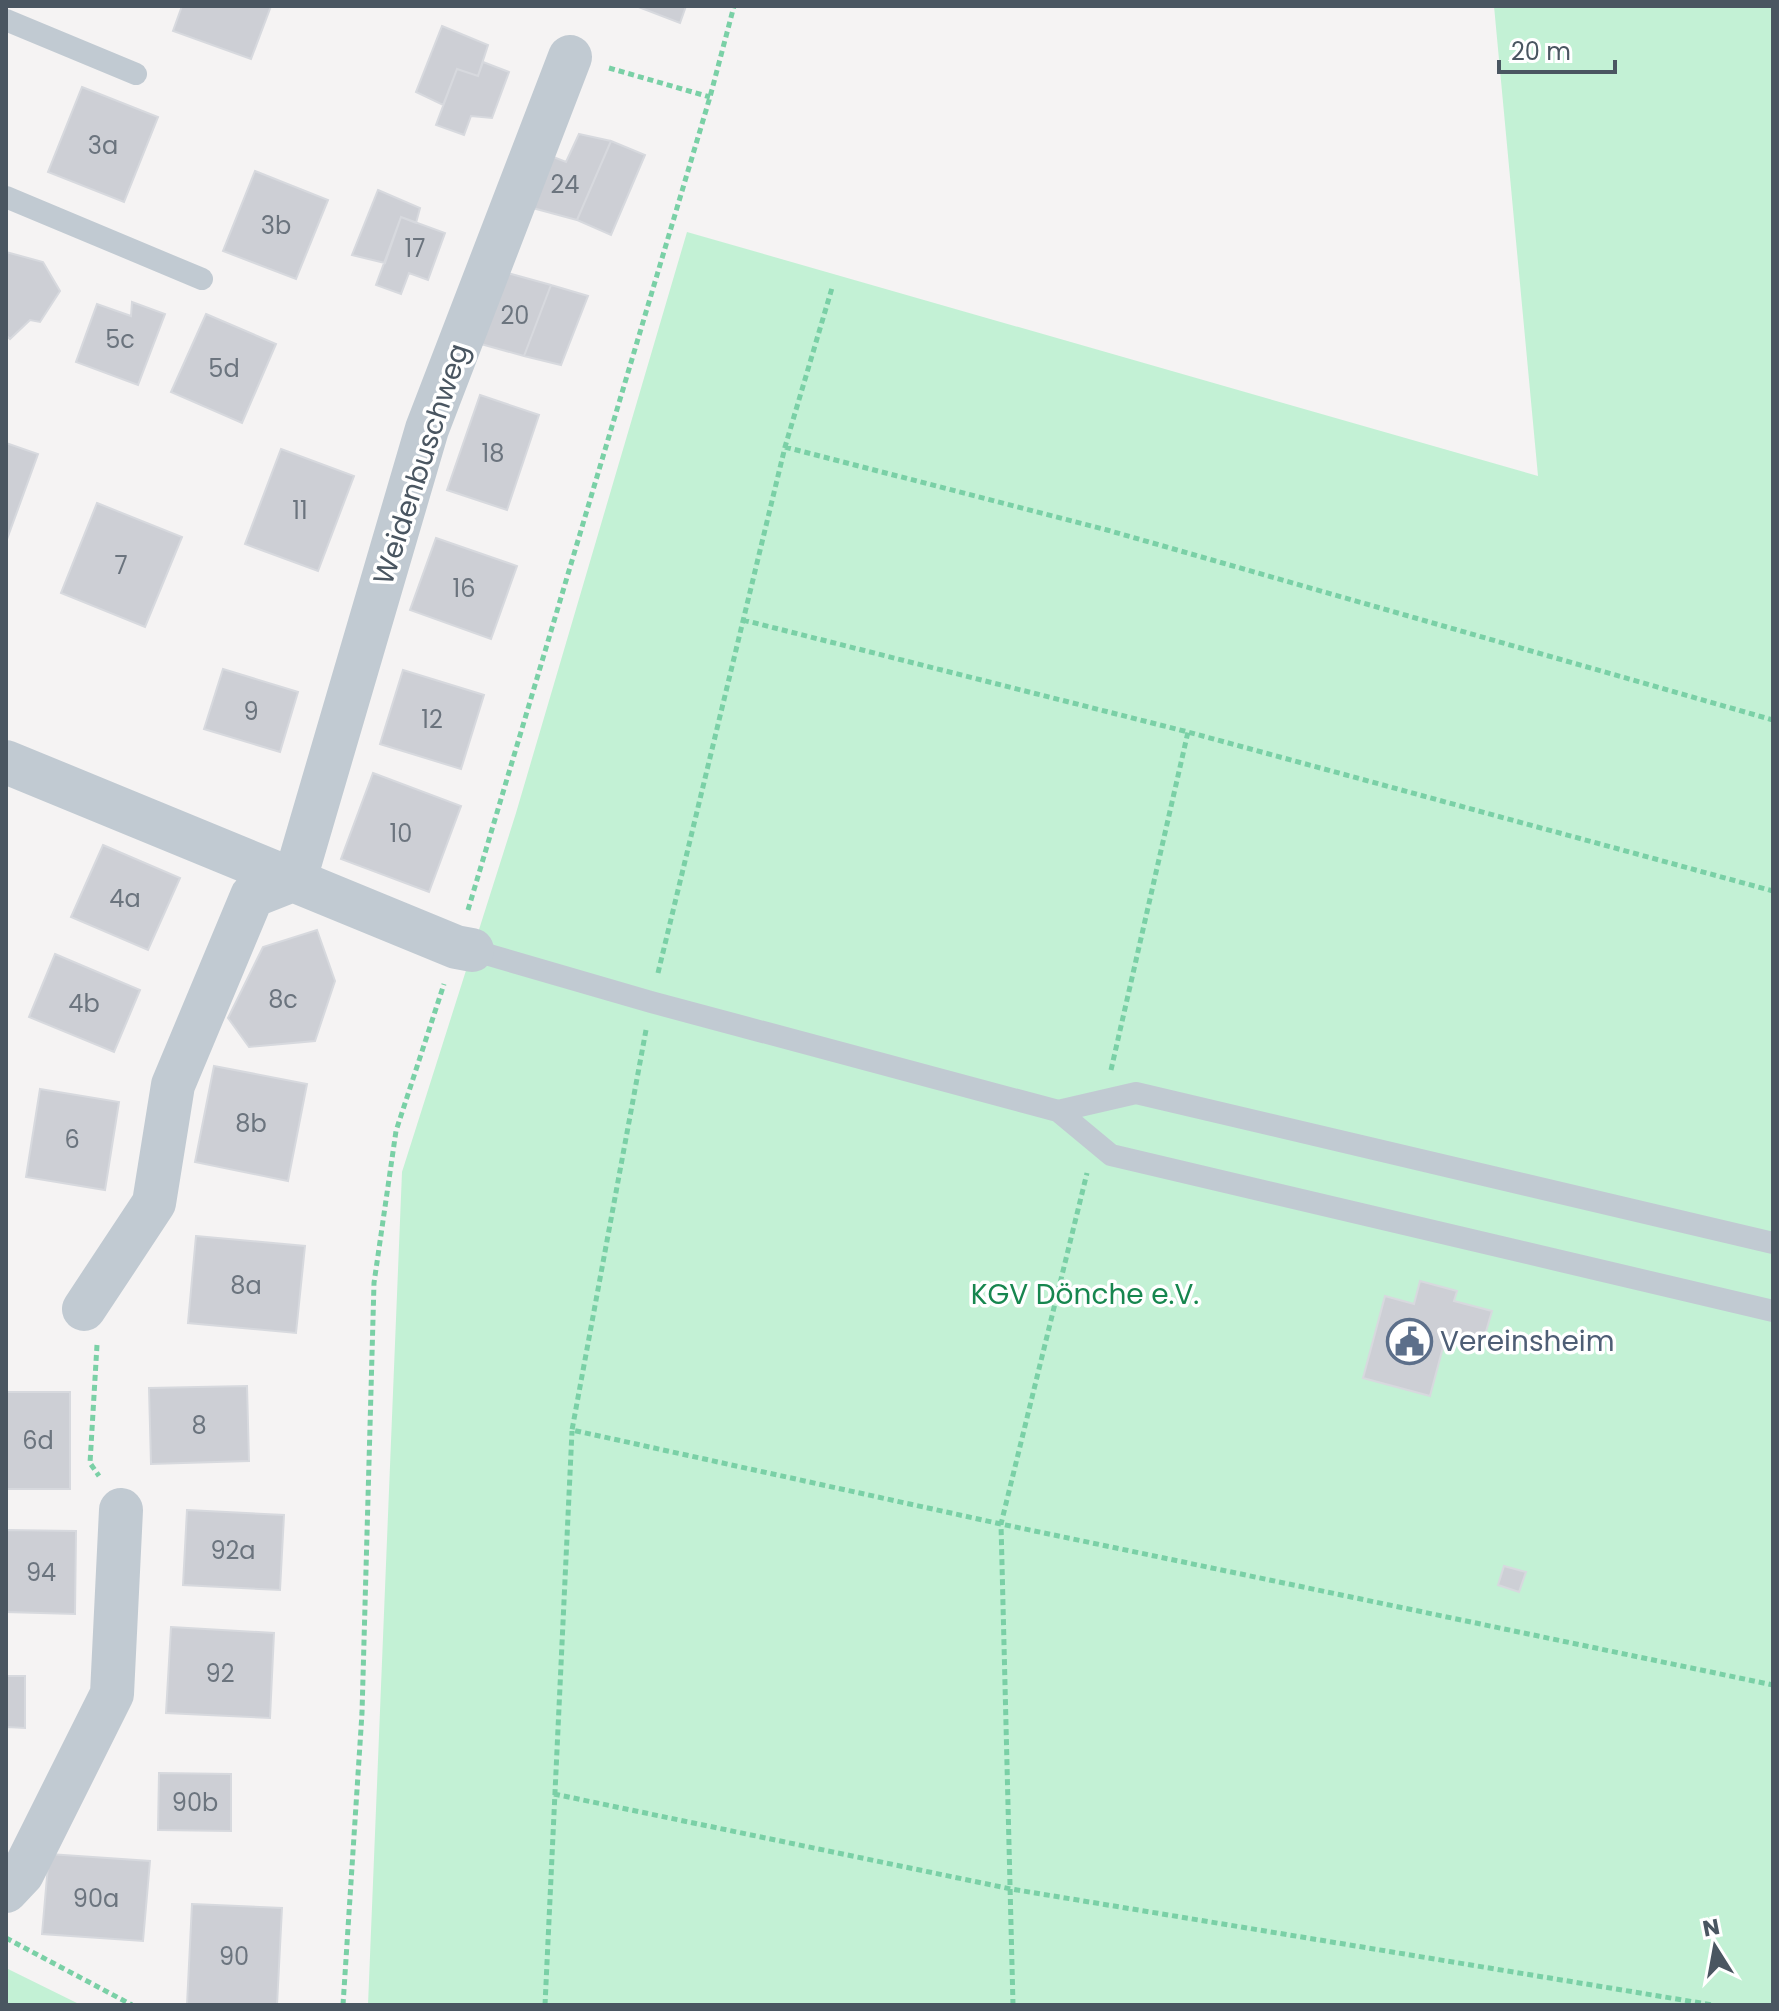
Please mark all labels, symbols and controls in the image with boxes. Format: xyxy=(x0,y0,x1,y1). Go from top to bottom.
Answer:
scale bar xyxy=(1499,24,1615,74)
text: 20 m xyxy=(1511,35,1571,68)
house number: 3a xyxy=(88,129,118,162)
house number: 24 xyxy=(551,168,579,201)
house number: 3b xyxy=(261,209,291,242)
house number: 17 xyxy=(405,232,425,265)
house number: 20 xyxy=(501,299,529,332)
house number: 5c xyxy=(105,323,135,356)
street label: Weidenbuschweg xyxy=(364,338,478,590)
house number: 5d xyxy=(208,352,240,385)
house number: 18 xyxy=(482,437,504,470)
house number: 11 xyxy=(292,494,308,527)
house number: 7 xyxy=(114,549,128,582)
house number: 16 xyxy=(453,572,475,605)
house number: 9 xyxy=(243,695,259,728)
house number: 12 xyxy=(421,703,443,736)
house number: 10 xyxy=(390,817,412,850)
house number: 4a xyxy=(109,882,141,915)
house number: 8c xyxy=(268,983,298,1016)
house number: 4b xyxy=(68,987,100,1020)
house number: 8b xyxy=(235,1107,267,1140)
house number: 6 xyxy=(64,1123,80,1156)
house number: 8a xyxy=(230,1269,262,1302)
park label: KGV Dönche e.V. xyxy=(971,1275,1199,1314)
public building icon: Vereinsheim xyxy=(1385,1317,1433,1365)
place label: Vereinsheim xyxy=(1440,1322,1615,1361)
house number: 8 xyxy=(191,1409,207,1442)
house number: 6d xyxy=(22,1424,54,1457)
house number: 92a xyxy=(210,1534,256,1567)
house number: 94 xyxy=(26,1556,56,1589)
house number: 92 xyxy=(206,1657,234,1690)
house number: 90b xyxy=(172,1786,218,1819)
house number: 90a xyxy=(73,1882,119,1915)
north arrow xyxy=(1675,1907,1755,1987)
text: N xyxy=(1700,1911,1722,1945)
house number: 90 xyxy=(219,1940,249,1973)

